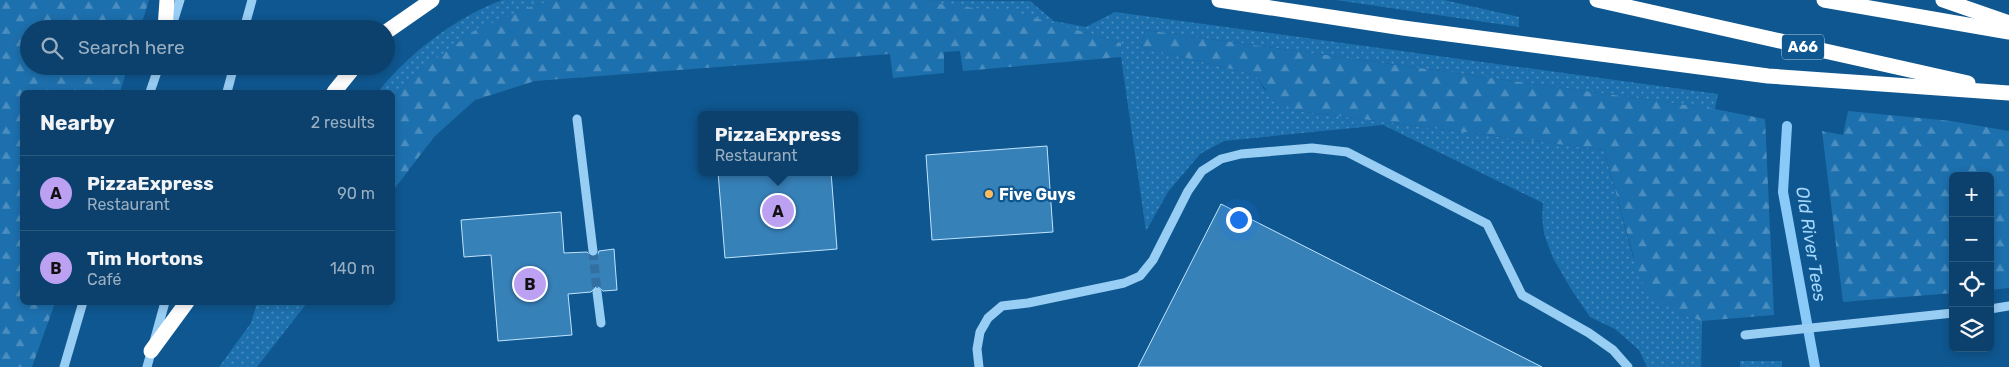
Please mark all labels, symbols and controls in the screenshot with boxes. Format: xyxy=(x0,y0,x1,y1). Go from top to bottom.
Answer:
search box xyxy=(20,20,395,75)
icon: search xyxy=(38,34,66,62)
road number: A66 xyxy=(1782,34,1824,60)
text: Search here xyxy=(78,36,185,59)
text: Nearby xyxy=(40,110,115,135)
popup xyxy=(698,111,858,176)
text: 2 results xyxy=(311,113,375,132)
text: PizzaExpress xyxy=(715,123,841,146)
text: Restaurant xyxy=(715,146,798,165)
text: PizzaExpress xyxy=(87,172,214,195)
map controls xyxy=(1949,172,1994,352)
button: + xyxy=(1949,172,1994,217)
text: A xyxy=(50,184,62,203)
text: 90 m xyxy=(337,184,375,203)
place label: Five Guys xyxy=(999,185,1076,204)
water label: Old River Tees xyxy=(1791,185,1831,303)
marker: Five Guys xyxy=(983,188,995,200)
pin: A xyxy=(762,192,794,230)
text: Restaurant xyxy=(87,195,170,214)
your location xyxy=(1226,207,1252,233)
button: − xyxy=(1949,217,1994,262)
text: Tim Hortons xyxy=(87,247,203,270)
text: B xyxy=(50,259,62,278)
text: 140 m xyxy=(330,259,375,278)
button: locate xyxy=(1949,262,1994,307)
pin: B xyxy=(514,265,546,303)
text: Café xyxy=(87,270,121,289)
button: layers xyxy=(1949,307,1994,352)

